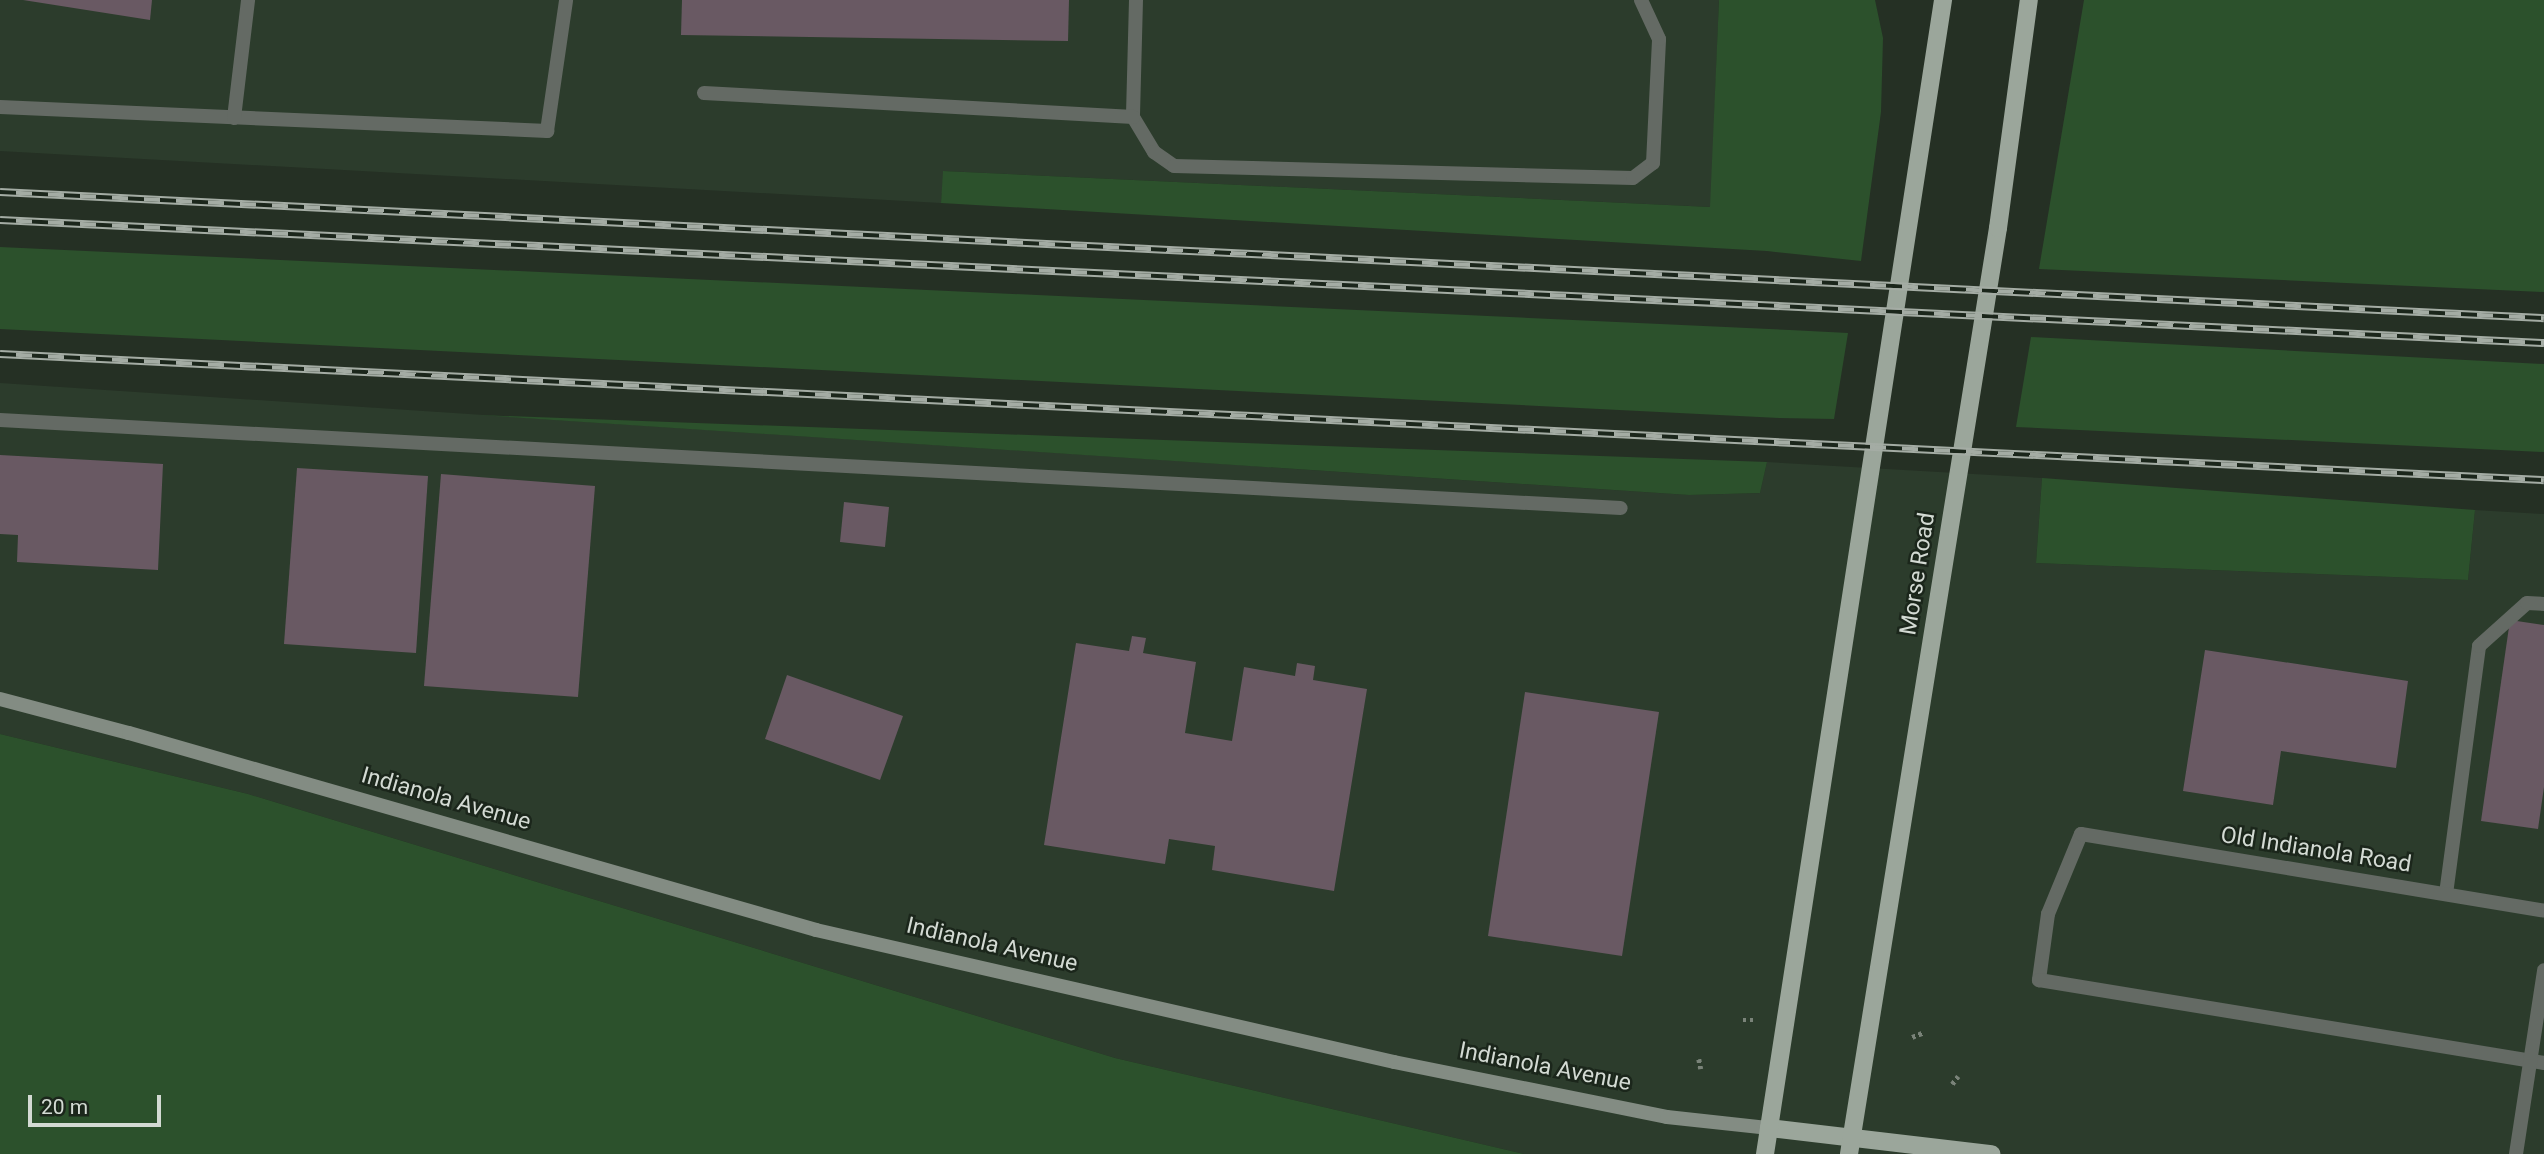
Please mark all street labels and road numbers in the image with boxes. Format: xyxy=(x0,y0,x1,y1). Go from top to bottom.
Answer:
street label: Morse Road xyxy=(1895,511,1941,637)
street label: Indianola Avenue xyxy=(358,762,534,836)
street label: Old Indianola Road xyxy=(2219,821,2413,879)
street label: Indianola Avenue xyxy=(904,912,1080,978)
street label: Indianola Avenue xyxy=(1457,1037,1633,1097)

